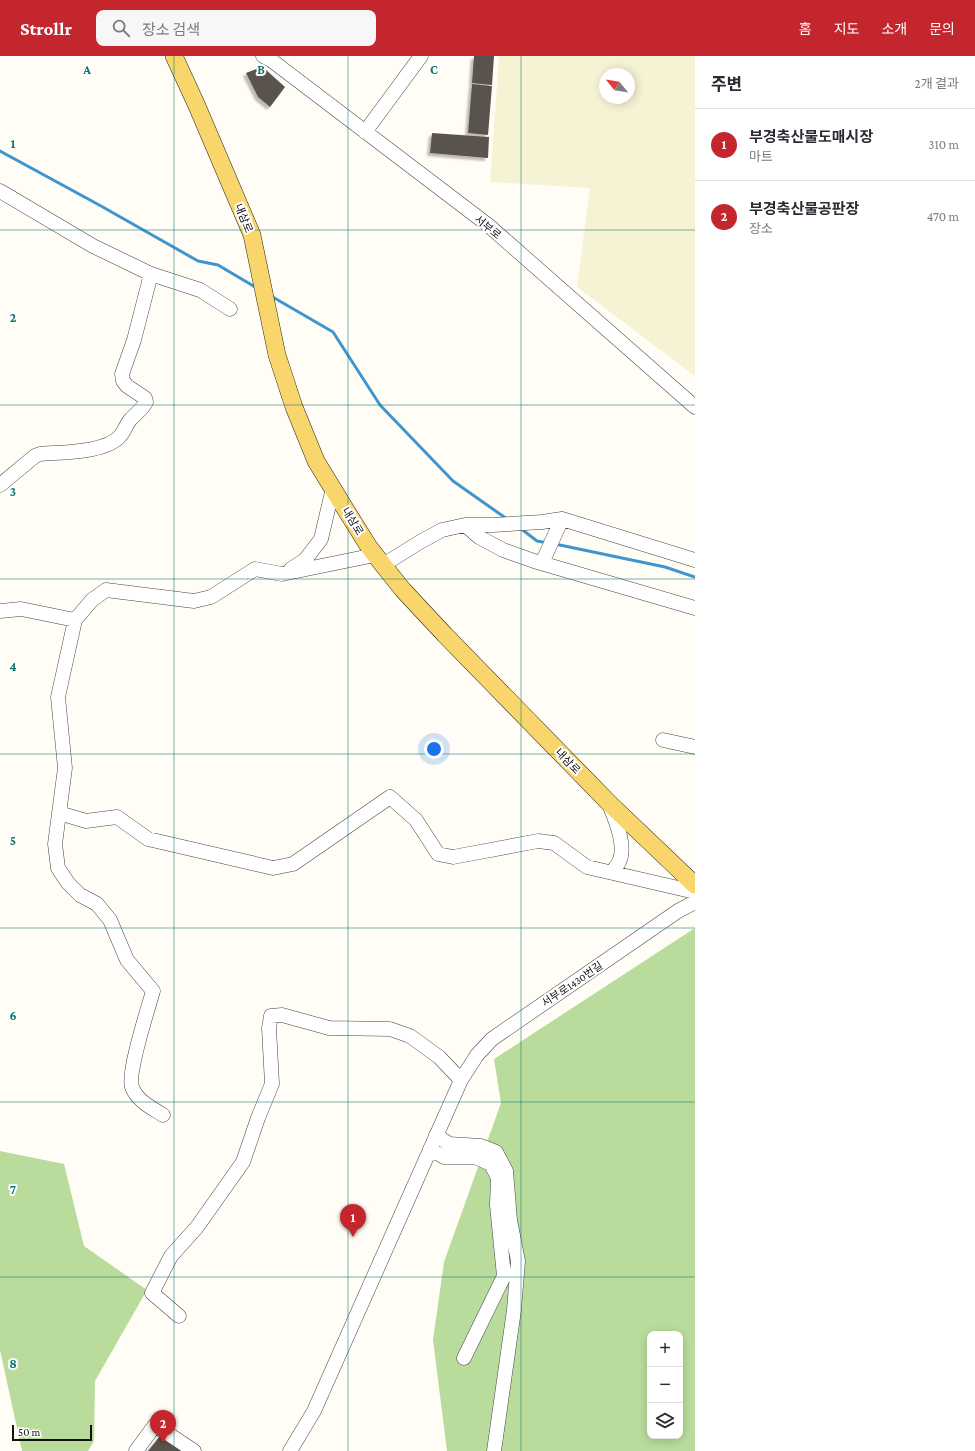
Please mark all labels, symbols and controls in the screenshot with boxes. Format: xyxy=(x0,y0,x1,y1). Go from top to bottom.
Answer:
search box xyxy=(96,10,376,46)
icon: search xyxy=(110,17,132,39)
text: Strollr xyxy=(20,18,72,39)
text: 홈 xyxy=(799,21,812,37)
text: 지도 xyxy=(834,21,859,37)
text: 소개 xyxy=(881,21,907,37)
text: 문의 xyxy=(929,21,955,37)
text: 장소 검색 xyxy=(142,22,200,38)
text: A xyxy=(82,62,91,77)
text: B xyxy=(257,62,265,77)
text: C xyxy=(430,62,438,77)
north arrow xyxy=(599,68,635,104)
text: 주변 xyxy=(711,75,742,94)
text: 2개 결과 xyxy=(914,76,959,91)
text: 부경축산물도매시장 xyxy=(749,129,873,145)
text: 1 xyxy=(11,136,16,151)
text: 1 xyxy=(722,137,726,152)
text: 310 m xyxy=(928,137,959,152)
text: 마트 xyxy=(749,149,773,164)
text: 부경축산물공판장 xyxy=(749,201,859,217)
street label: 내삼로 xyxy=(233,202,255,234)
text: 2 xyxy=(721,209,727,224)
text: 470 m xyxy=(927,209,959,224)
street label: 서부로 xyxy=(472,213,504,241)
text: 장소 xyxy=(749,221,773,236)
text: 2 xyxy=(10,310,17,325)
text: 3 xyxy=(10,484,16,499)
street label: 내삼로 xyxy=(340,505,366,537)
text: 4 xyxy=(9,659,17,674)
your location xyxy=(424,739,444,759)
street label: 내삼로 xyxy=(553,746,583,776)
text: 5 xyxy=(10,833,16,848)
street label: 서부로1430번길 xyxy=(539,959,605,1009)
text: 6 xyxy=(9,1008,17,1023)
text: 7 xyxy=(10,1182,16,1197)
pin: 1 xyxy=(340,1204,366,1237)
map controls xyxy=(647,1331,683,1439)
button: + xyxy=(647,1331,683,1367)
text: 8 xyxy=(9,1356,17,1371)
button: − xyxy=(647,1367,683,1403)
button: layers xyxy=(647,1403,683,1439)
pin: 2 xyxy=(150,1410,176,1443)
scale bar xyxy=(12,1423,92,1442)
text: 50 m xyxy=(18,1426,40,1438)

